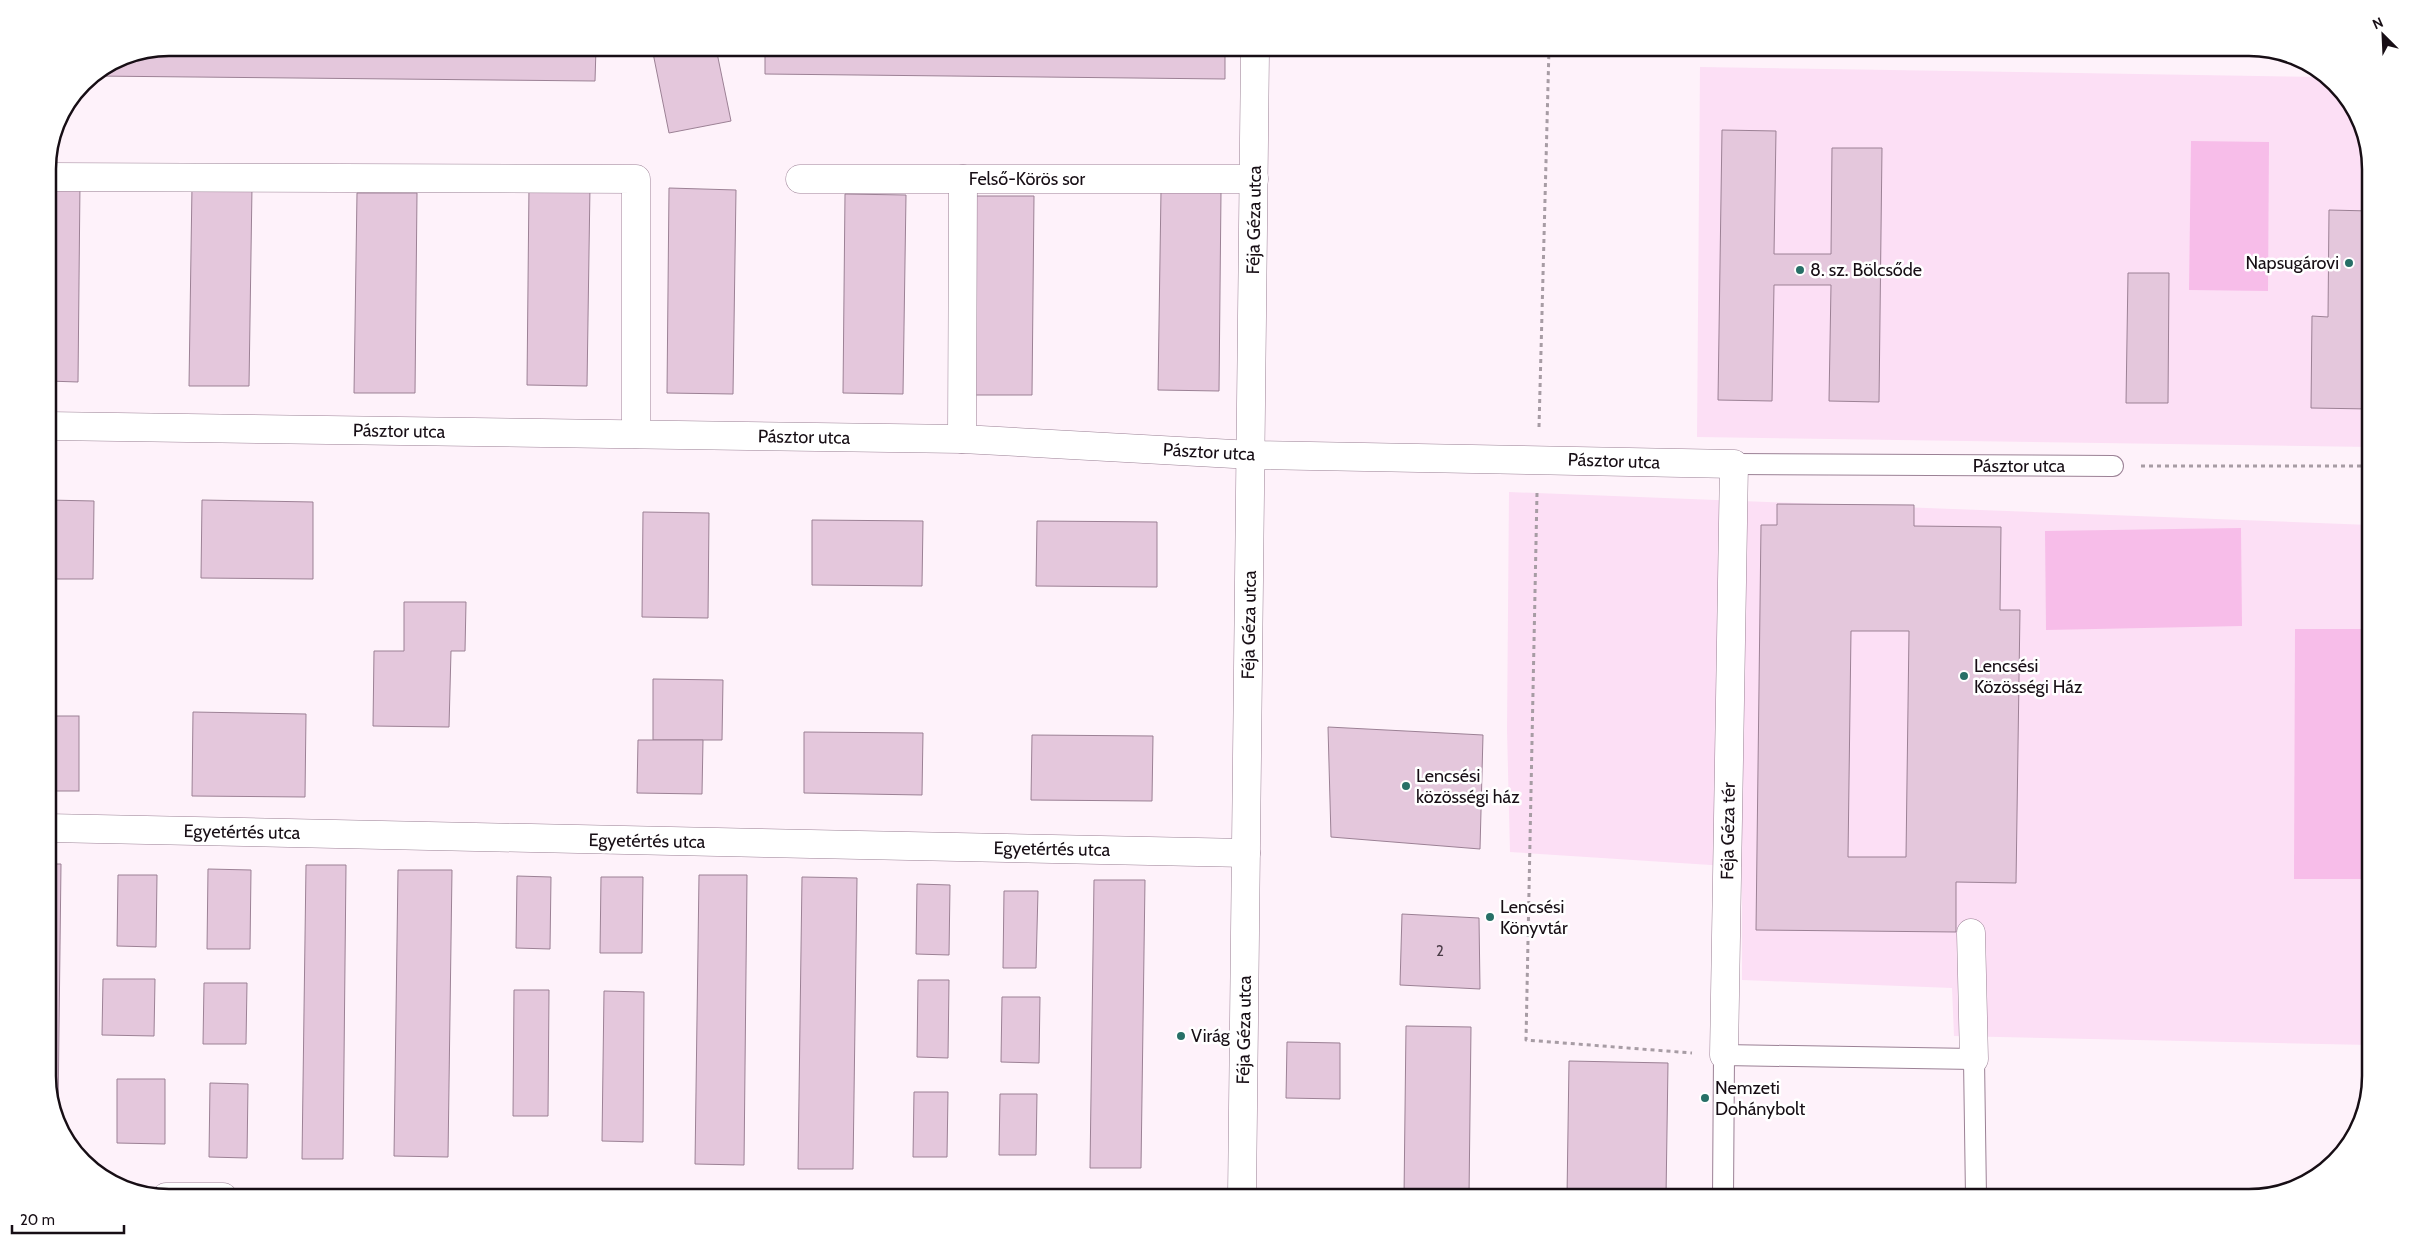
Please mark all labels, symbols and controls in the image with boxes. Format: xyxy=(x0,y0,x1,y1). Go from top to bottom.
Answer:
north arrow xyxy=(2358,10,2408,60)
text: N xyxy=(2370,13,2386,33)
street label: Féja Géza utca xyxy=(1242,165,1266,275)
street label: Felső-Körös sor xyxy=(969,168,1086,190)
place label: Napsugárovi xyxy=(2245,252,2339,274)
marker: Napsugárovi xyxy=(2343,257,2355,269)
place label: 8. sz. Bölcsőde xyxy=(1810,259,1922,281)
marker: 8. sz. Bölcsőde xyxy=(1794,264,1806,276)
street label: Pásztor utca xyxy=(353,419,446,443)
street label: Pásztor utca xyxy=(758,425,851,449)
street label: Pásztor utca xyxy=(1162,439,1256,465)
street label: Pásztor utca xyxy=(1567,448,1661,474)
street label: Pásztor utca xyxy=(1973,455,2066,477)
street label: Féja Géza utca xyxy=(1237,570,1261,680)
place label: Lencsési Közösségi Ház xyxy=(1974,655,2083,698)
marker: Lencsési Közösségi Ház xyxy=(1958,670,1970,682)
place label: Lencsési közösségi ház xyxy=(1416,765,1520,808)
marker: Lencsési közösségi ház xyxy=(1400,780,1412,792)
street label: Féja Géza tér xyxy=(1716,782,1740,880)
street label: Egyetértés utca xyxy=(183,820,301,844)
street label: Egyetértés utca xyxy=(588,829,706,853)
street label: Egyetértés utca xyxy=(993,837,1111,861)
place label: Lencsési Könyvtár xyxy=(1500,896,1568,939)
marker: Lencsési Könyvtár xyxy=(1484,911,1496,923)
house number: 2 xyxy=(1436,942,1444,960)
street label: Féja Géza utca xyxy=(1232,975,1256,1085)
place label: Virág xyxy=(1191,1025,1231,1047)
marker: Virág xyxy=(1175,1030,1187,1042)
place label: Nemzeti Dohánybolt xyxy=(1715,1077,1805,1120)
marker: Nemzeti Dohánybolt xyxy=(1699,1092,1711,1104)
scale bar xyxy=(12,1202,125,1234)
text: 20 m xyxy=(20,1211,55,1229)

